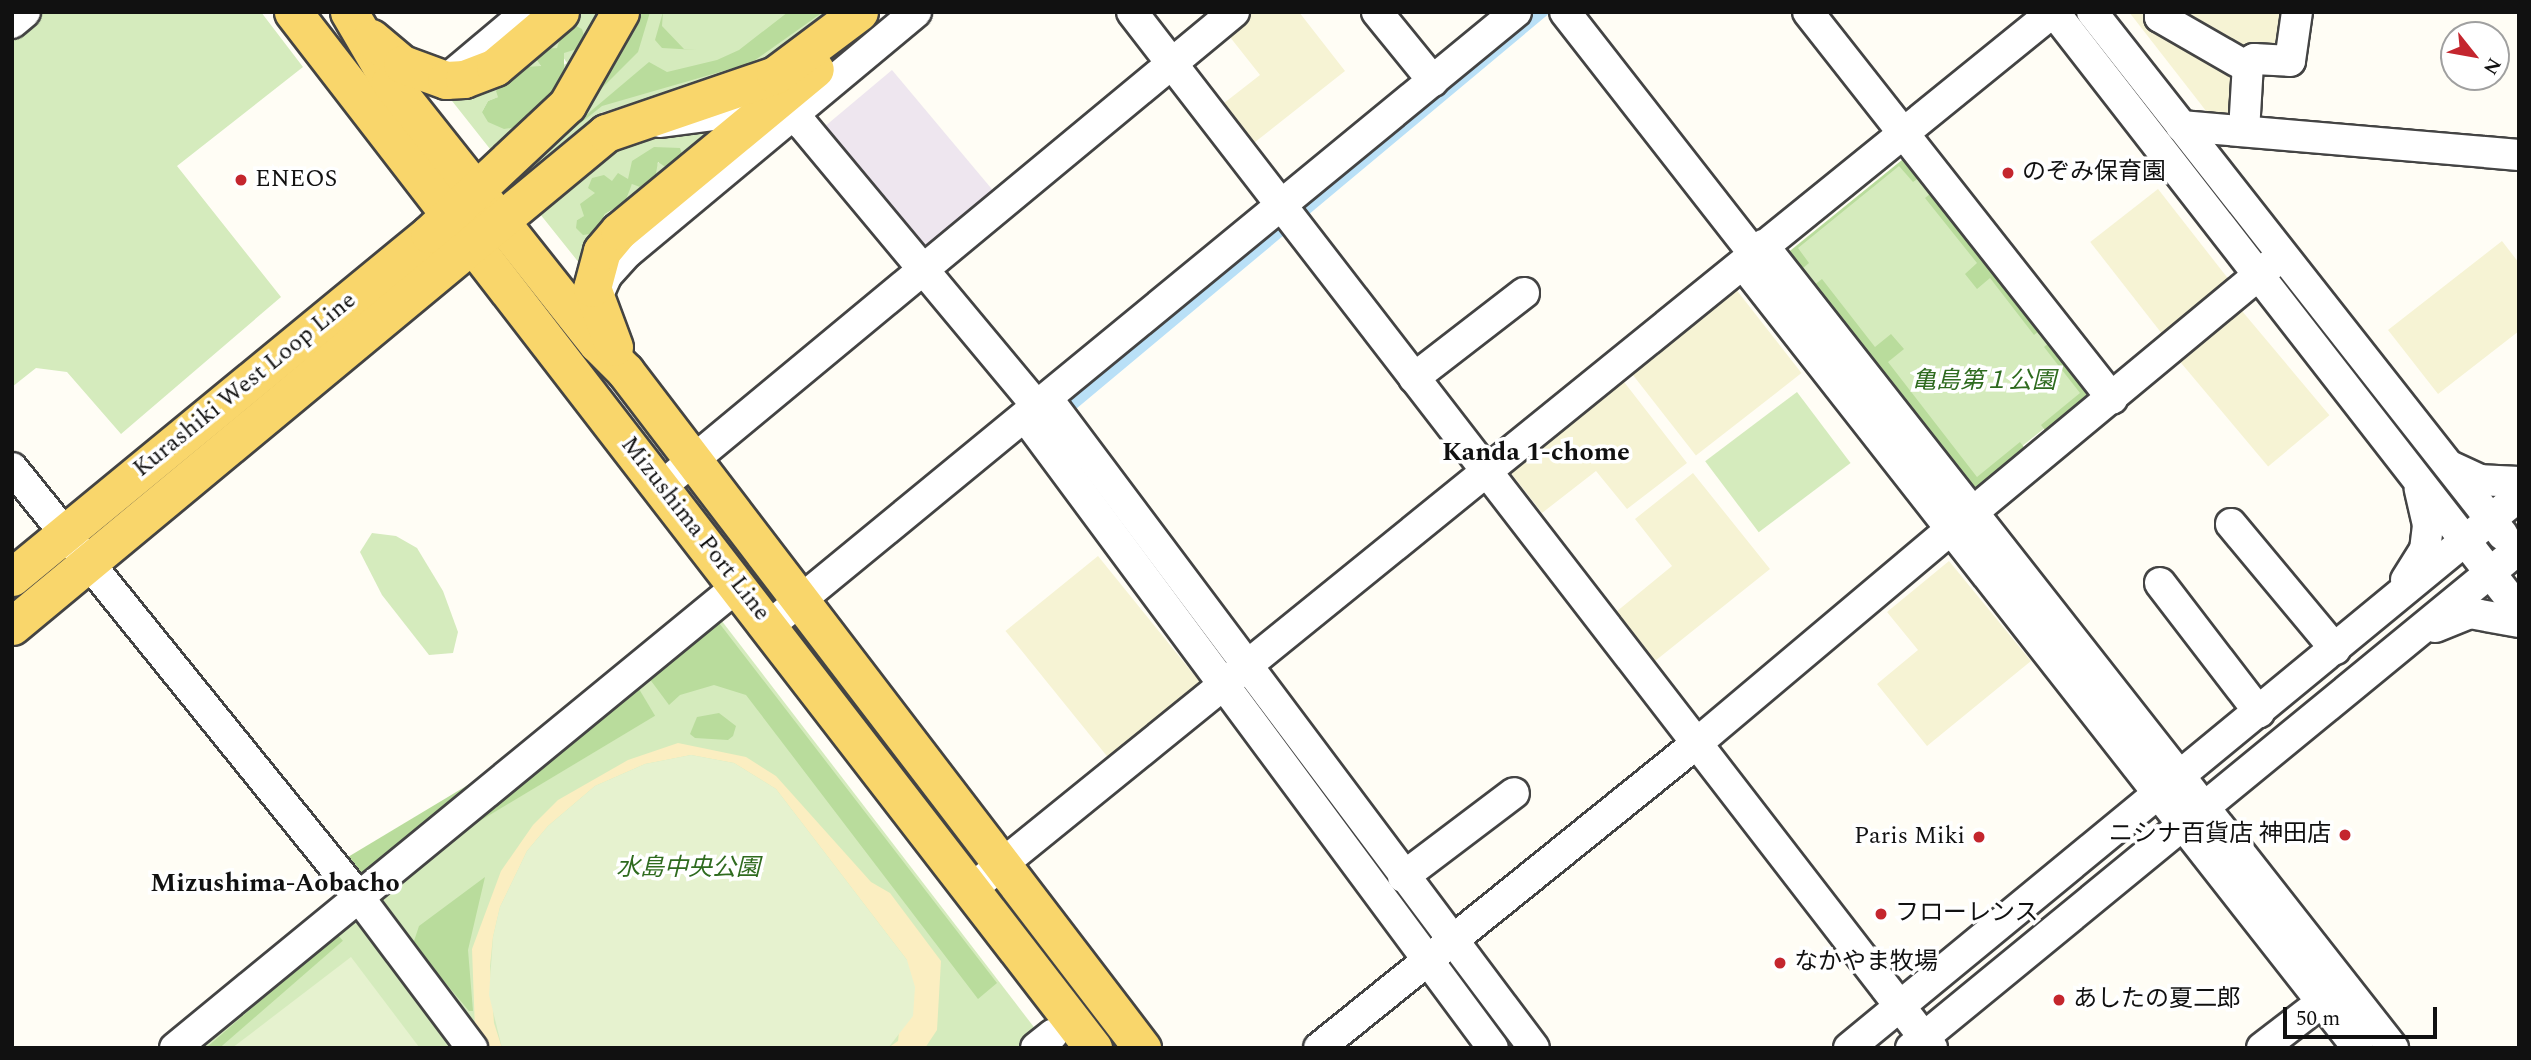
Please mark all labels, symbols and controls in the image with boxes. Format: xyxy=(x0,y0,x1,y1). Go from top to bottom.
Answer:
north arrow xyxy=(2440,21,2510,91)
text: N xyxy=(2475,52,2508,80)
place label: のぞみ保育園 xyxy=(2022,159,2166,187)
marker: のぞみ保育園 xyxy=(2000,165,2016,181)
place label: ENEOS xyxy=(255,166,337,194)
marker: ENEOS xyxy=(233,172,249,188)
street label: Kurashiki West Loop Line xyxy=(128,286,362,484)
park label: 亀島第１公園 xyxy=(1912,368,2056,396)
street label: Mizushima Port Line xyxy=(614,431,776,627)
district label: Kanda 1-chome xyxy=(1442,437,1630,469)
place label: ニシナ百貨店 神田店 xyxy=(2109,821,2331,849)
place label: Paris Miki xyxy=(1854,823,1965,851)
marker: ニシナ百貨店 神田店 xyxy=(2337,827,2353,843)
marker: Paris Miki xyxy=(1971,829,1987,845)
park label: 水島中央公園 xyxy=(616,855,760,883)
district label: Mizushima-Aobacho xyxy=(150,868,400,900)
place label: フローレンス xyxy=(1895,900,2039,928)
marker: フローレンス xyxy=(1873,906,1889,922)
place label: なかやま牧場 xyxy=(1794,949,1938,977)
marker: なかやま牧場 xyxy=(1772,955,1788,971)
place label: あしたの夏二郎 xyxy=(2073,986,2241,1014)
marker: あしたの夏二郎 xyxy=(2051,992,2067,1008)
scale bar xyxy=(2286,993,2440,1038)
text: 50 m xyxy=(2296,1003,2340,1035)

